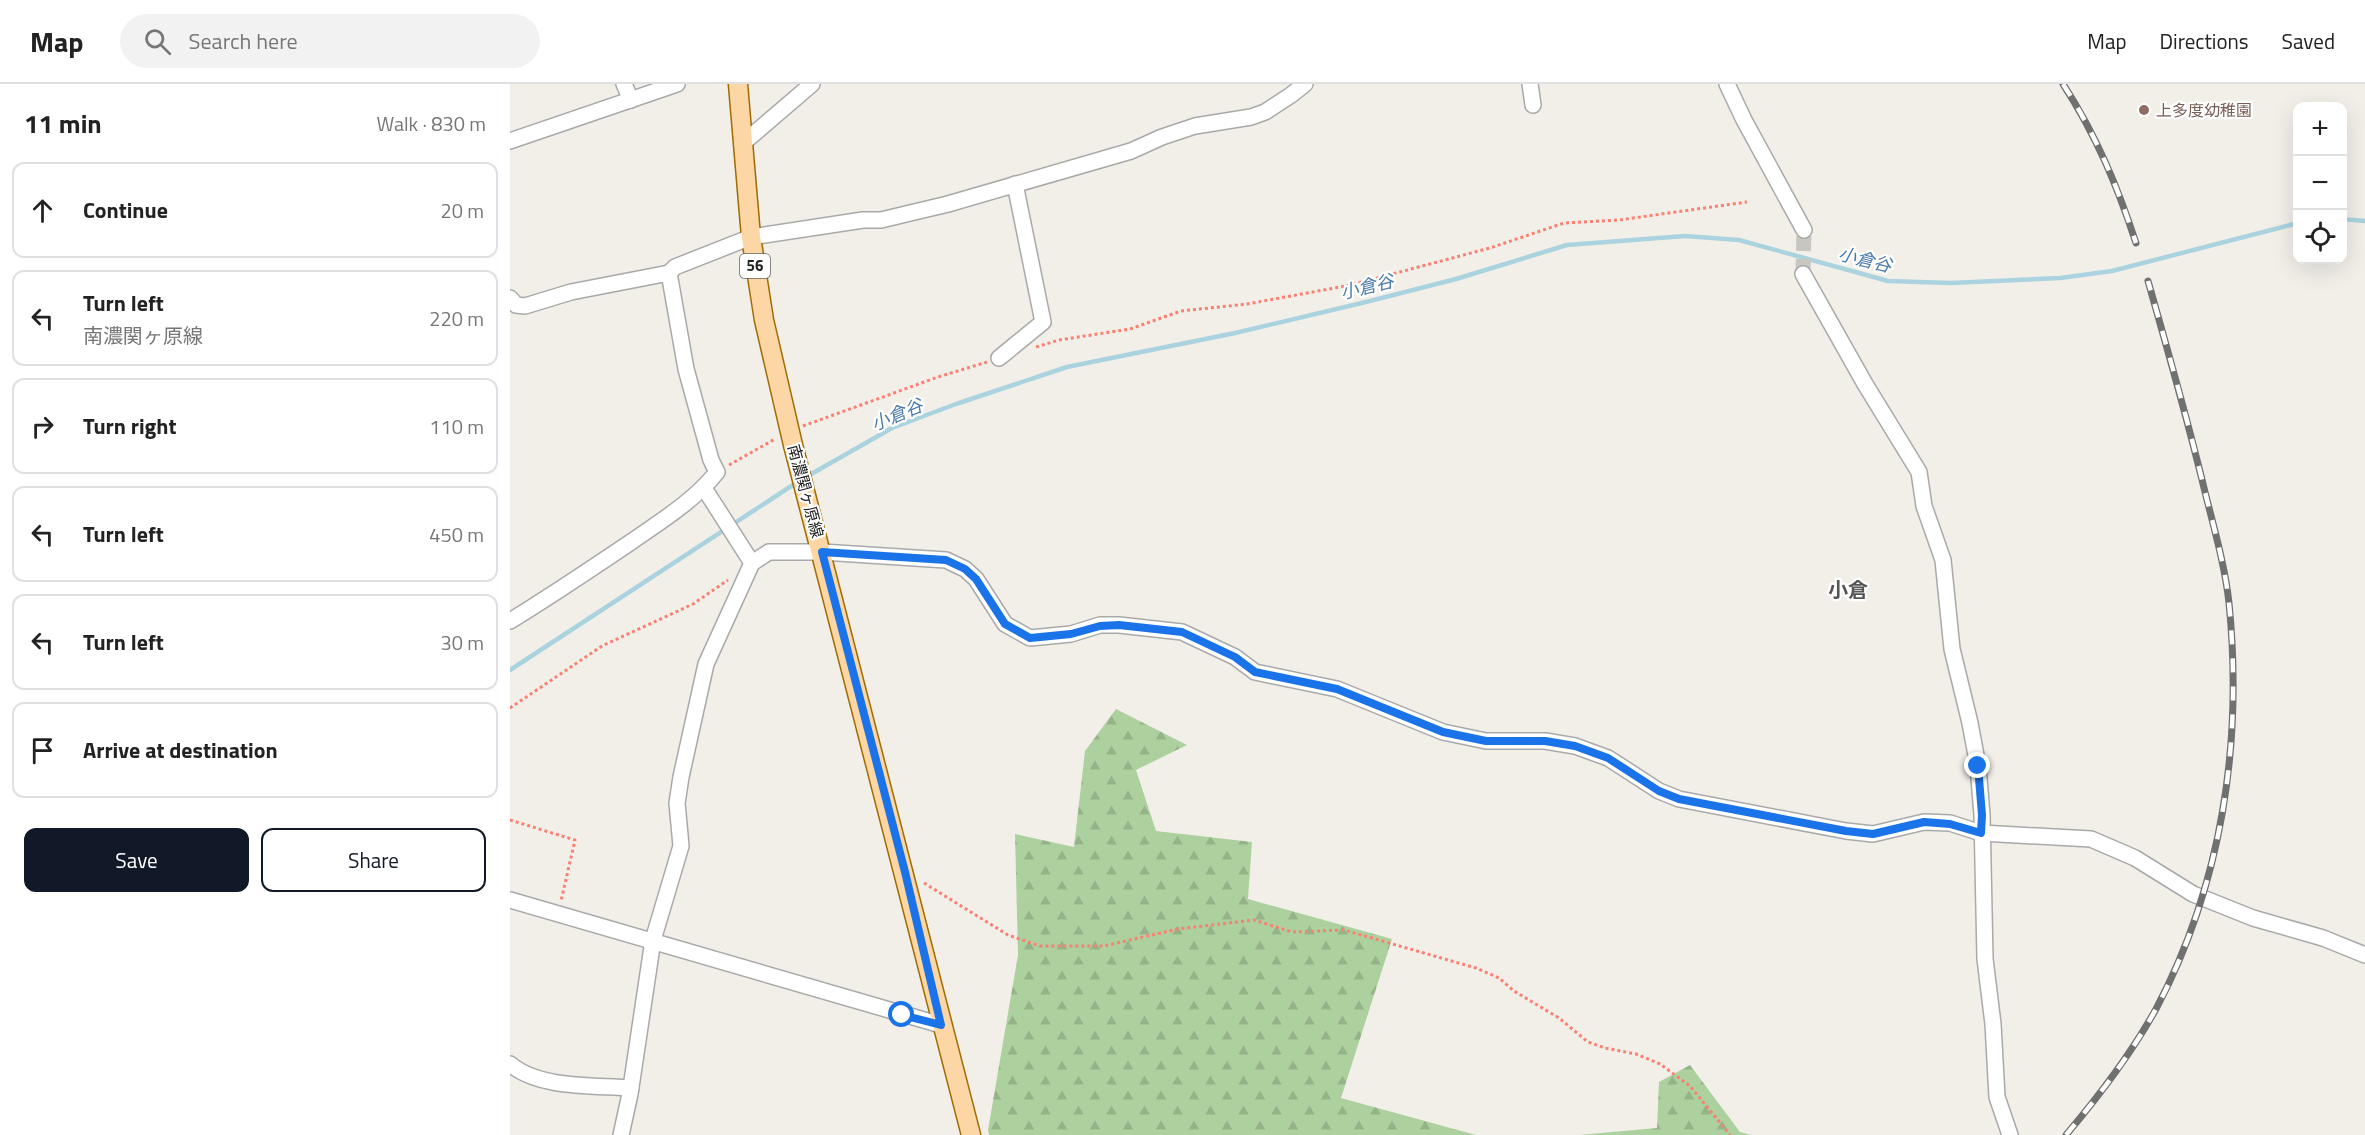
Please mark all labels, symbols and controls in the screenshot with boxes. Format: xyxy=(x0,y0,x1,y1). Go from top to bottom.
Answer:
search box xyxy=(120,14,540,68)
text: Map xyxy=(30,20,84,63)
text: Search here xyxy=(189,24,298,58)
icon: search xyxy=(141,25,174,58)
text: Map xyxy=(2087,25,2127,57)
text: Directions xyxy=(2160,25,2249,57)
text: Saved xyxy=(2282,25,2335,57)
place label: 上多度幼稚園 xyxy=(2156,98,2252,122)
map controls xyxy=(2293,102,2347,264)
button: + xyxy=(2293,102,2347,156)
marker: 上多度幼稚園 xyxy=(2137,103,2151,117)
text: 11 min xyxy=(24,104,102,143)
text: Walk · 830 m xyxy=(377,108,486,139)
button: − xyxy=(2293,156,2347,210)
text: Continue xyxy=(83,193,168,227)
icon: ahead xyxy=(26,194,59,227)
text: 20 m xyxy=(440,195,484,226)
button: locate xyxy=(2293,210,2347,264)
water label: 小倉谷 xyxy=(1836,240,1897,280)
road number: 56 xyxy=(740,254,770,278)
water label: 小倉谷 xyxy=(1337,266,1398,306)
text: Turn left xyxy=(83,286,164,320)
icon: left xyxy=(26,302,59,335)
text: 220 m xyxy=(429,303,484,334)
text: 南濃関ヶ原線 xyxy=(83,320,203,351)
water label: 小倉谷 xyxy=(867,391,929,438)
text: Turn right xyxy=(83,409,177,443)
icon: right xyxy=(26,410,59,443)
text: 110 m xyxy=(429,411,484,442)
street label: 南濃関ヶ原線 xyxy=(782,442,830,540)
text: Turn left xyxy=(83,517,164,551)
icon: left xyxy=(26,518,59,551)
text: 450 m xyxy=(429,519,484,550)
district label: 小倉 xyxy=(1828,574,1868,605)
text: Turn left xyxy=(83,625,164,659)
icon: left xyxy=(26,626,59,659)
text: 30 m xyxy=(440,627,484,658)
text: Arrive at destination xyxy=(83,733,278,767)
icon: arrive xyxy=(26,734,59,767)
route end xyxy=(1964,752,1990,778)
button: Save xyxy=(24,828,249,892)
button: Share xyxy=(261,828,486,892)
route start xyxy=(888,1001,914,1027)

